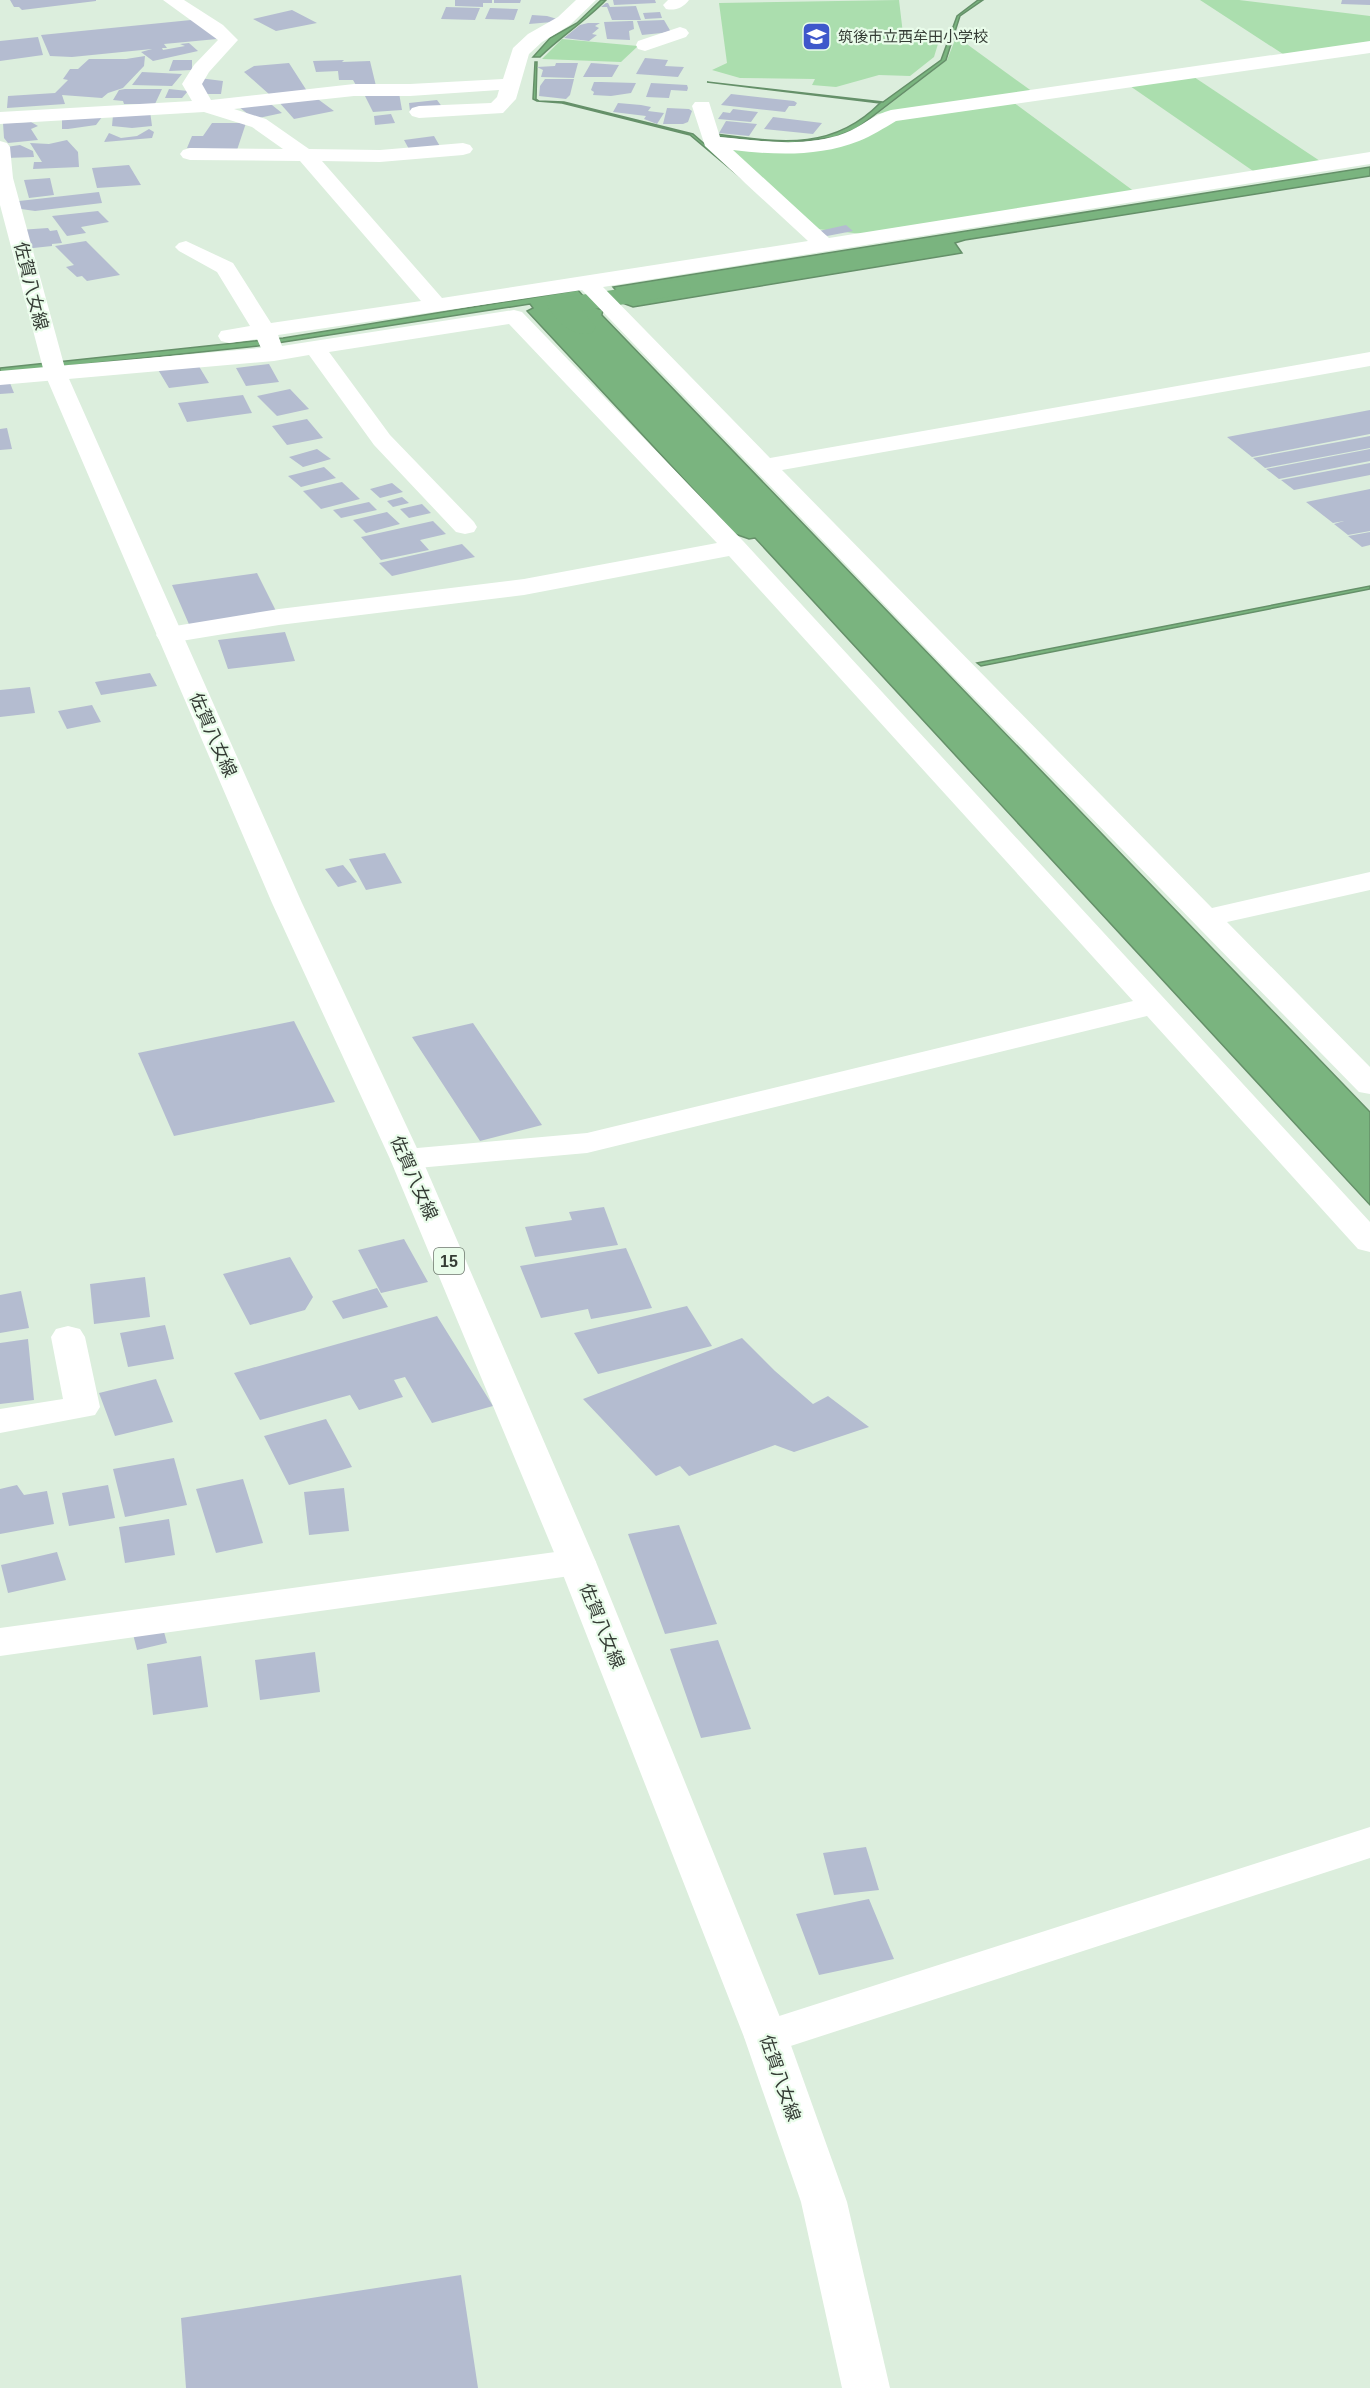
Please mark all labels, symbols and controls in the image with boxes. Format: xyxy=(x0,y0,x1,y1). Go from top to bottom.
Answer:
school or university icon: 筑後市立西牟田小学校 xyxy=(801,21,833,53)
place label: 筑後市立西牟田小学校 xyxy=(838,28,988,45)
street label: 佐賀八女線 xyxy=(10,240,52,332)
street label: 佐賀八女線 xyxy=(186,690,240,780)
street label: 佐賀八女線 xyxy=(387,1133,441,1223)
road number: 15 xyxy=(434,1248,464,1274)
street label: 佐賀八女線 xyxy=(576,1581,628,1671)
street label: 佐賀八女線 xyxy=(756,2032,804,2124)

